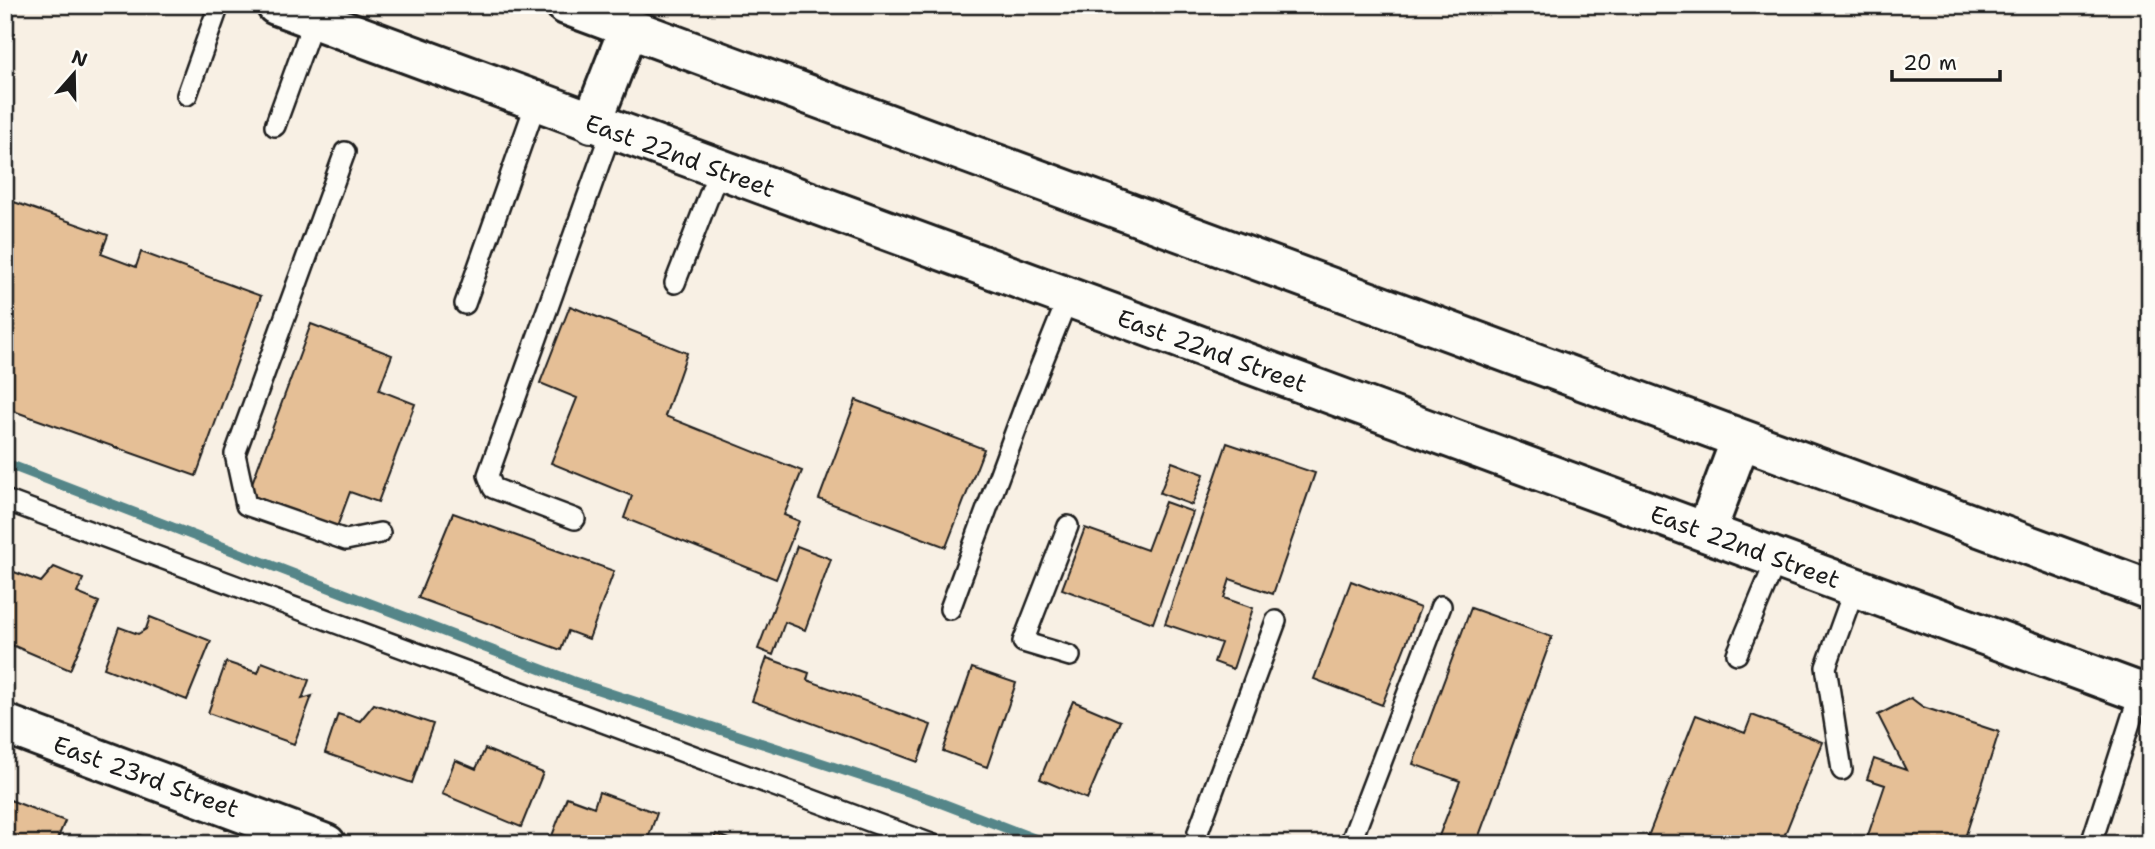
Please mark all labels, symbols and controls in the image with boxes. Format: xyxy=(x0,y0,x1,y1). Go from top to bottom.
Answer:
north arrow xyxy=(38,38,108,108)
scale bar xyxy=(1892,38,2001,82)
text: N xyxy=(68,44,91,73)
text: 20 m xyxy=(1903,49,1957,77)
street label: East 22nd Street xyxy=(581,107,779,205)
street label: East 22nd Street xyxy=(1113,302,1311,400)
street label: East 22nd Street xyxy=(1646,498,1844,596)
street label: East 23rd Street xyxy=(49,729,243,825)

